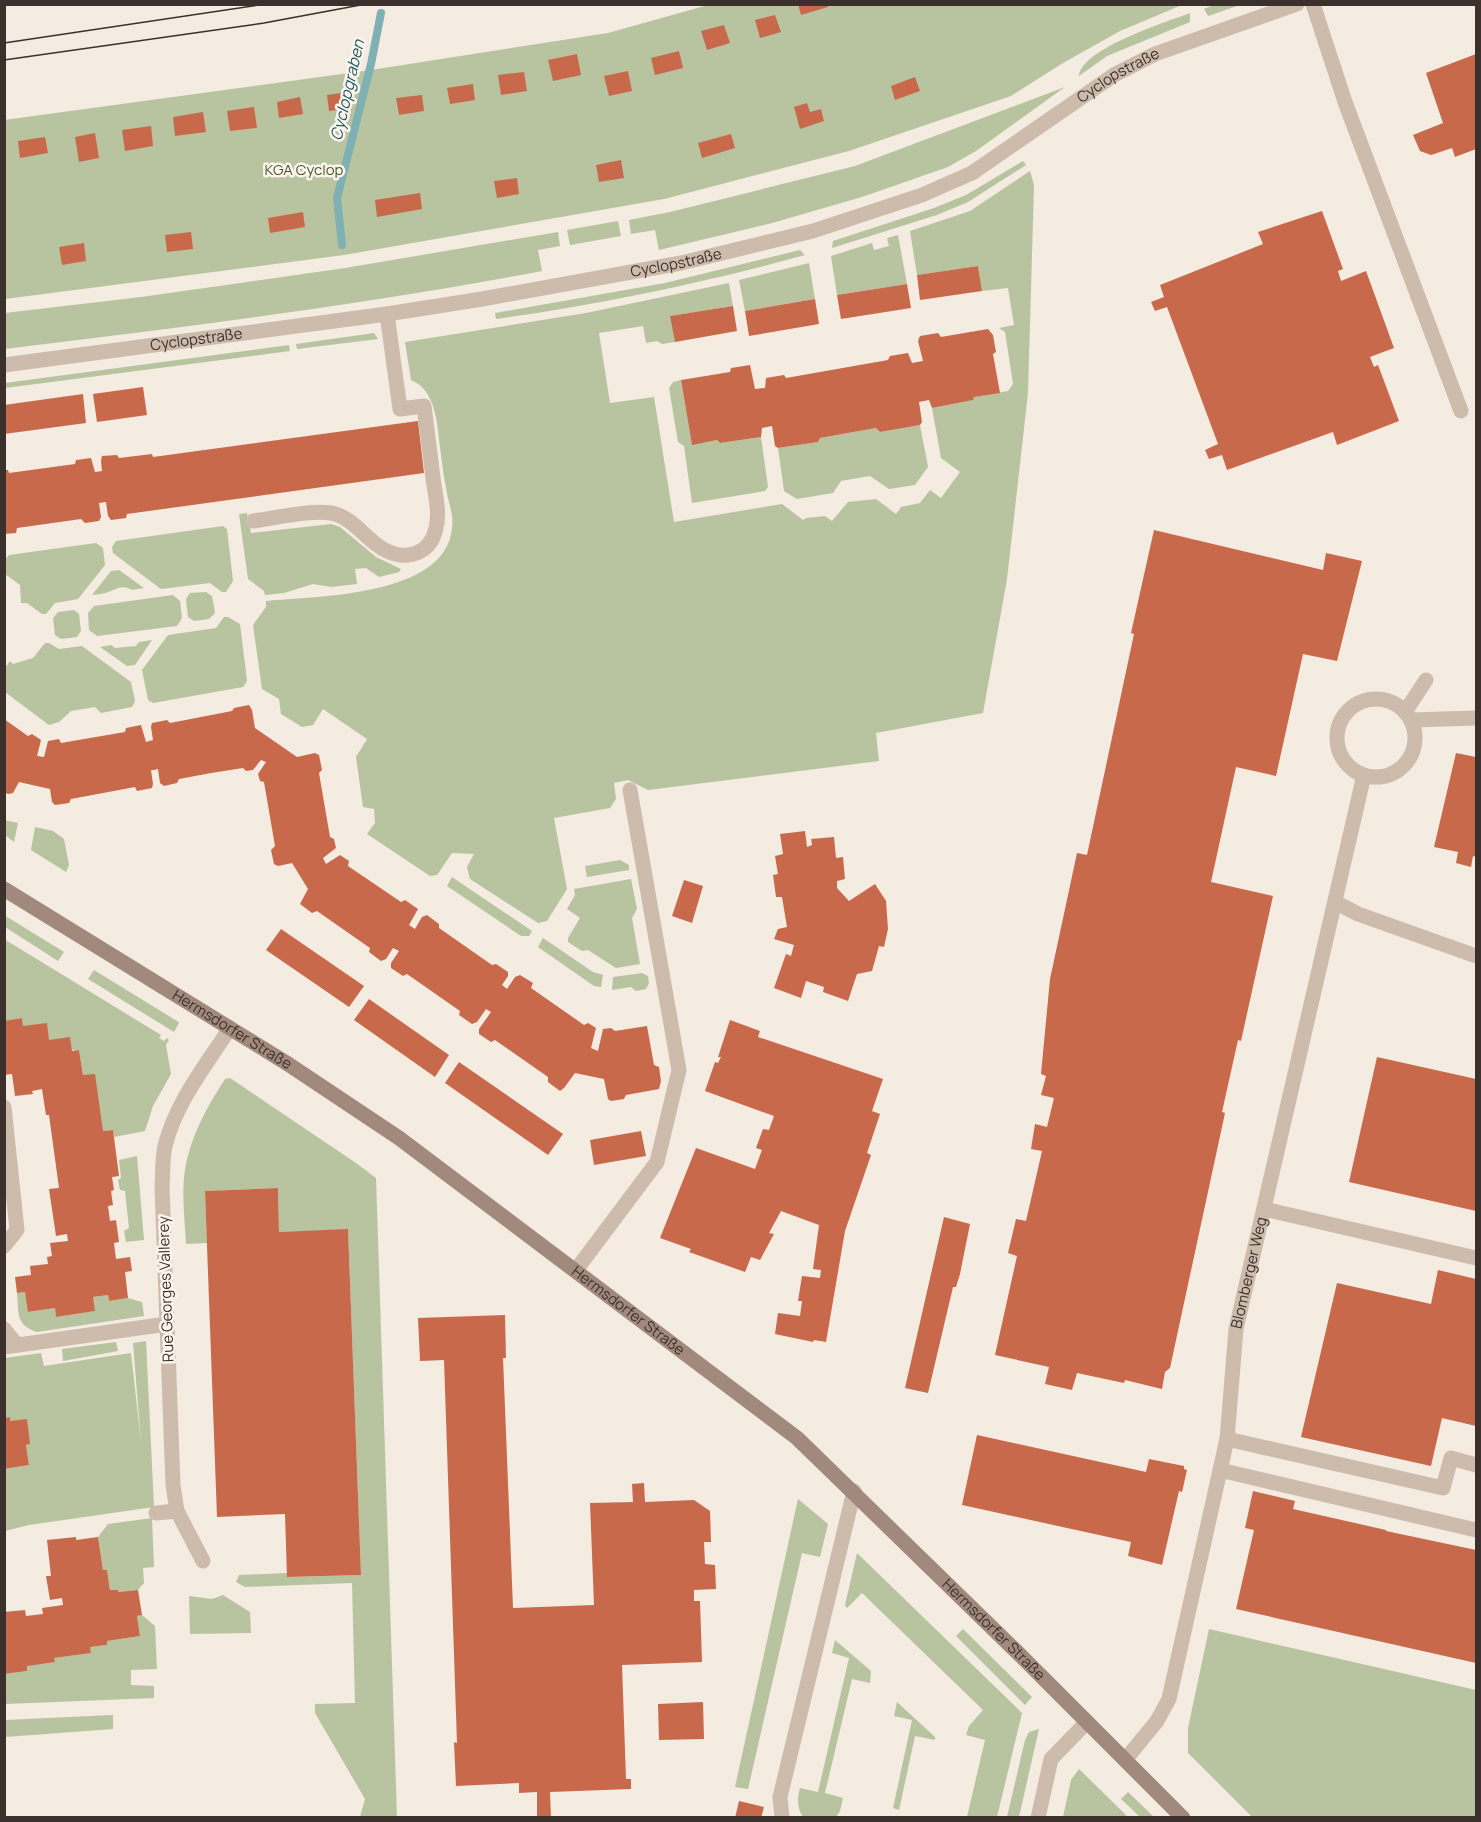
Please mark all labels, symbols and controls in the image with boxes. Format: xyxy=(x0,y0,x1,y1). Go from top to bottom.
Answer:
water label: Cyclopgraben xyxy=(325,37,369,143)
street label: Cyclopstraße xyxy=(1072,42,1163,108)
park label: KGA Cyclop xyxy=(265,159,344,180)
street label: Cyclopstraße xyxy=(629,242,724,282)
street label: Cyclopstraße xyxy=(149,322,244,355)
street label: Hermsdorfer Straße xyxy=(169,984,296,1074)
street label: Rue Georges Vallerey xyxy=(152,1215,179,1362)
street label: Blomberger Weg xyxy=(1225,1215,1272,1331)
street label: Hermsdorfer Straße xyxy=(567,1261,690,1360)
street label: Hermsdorfer Straße xyxy=(938,1574,1051,1685)

